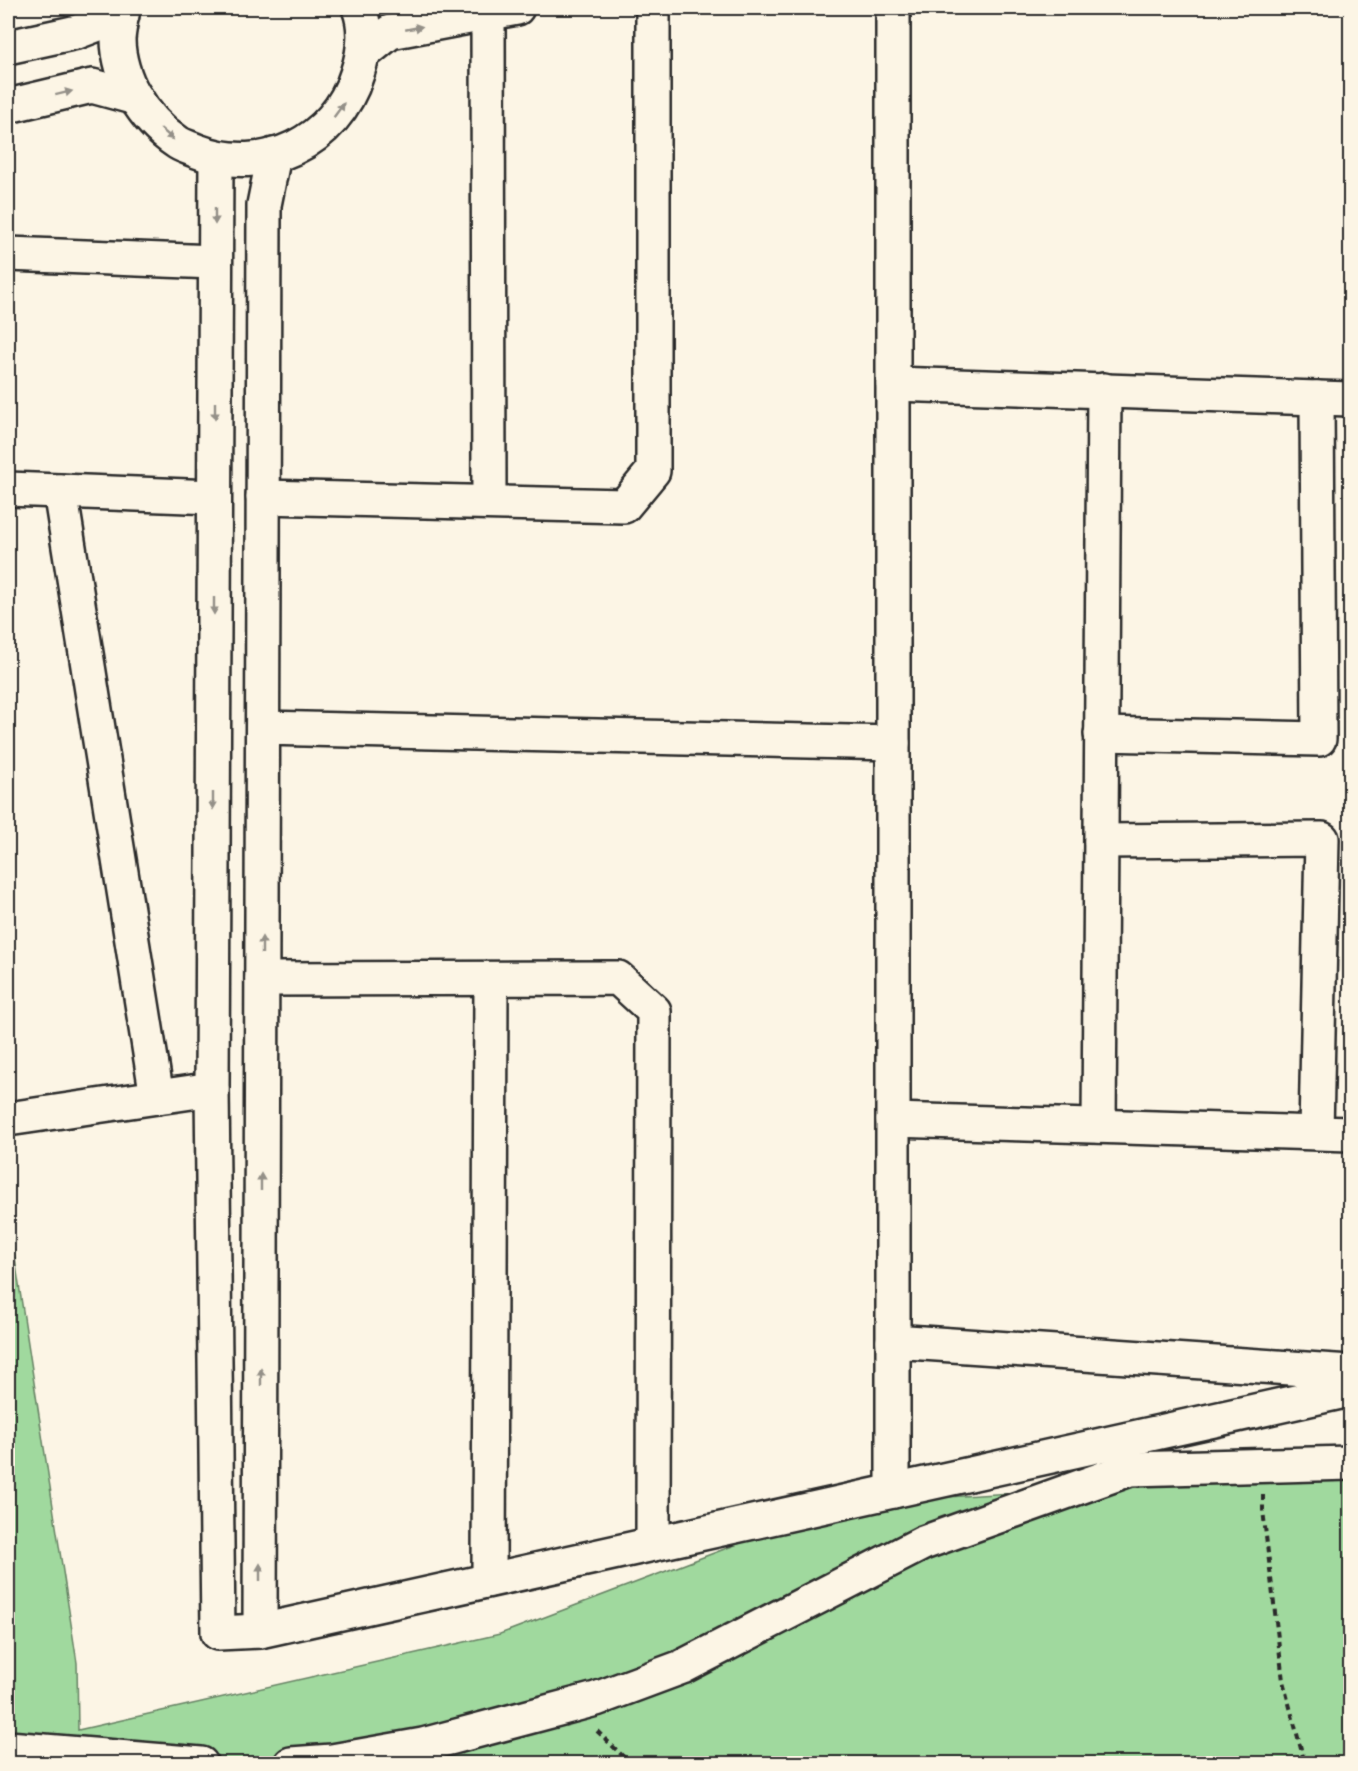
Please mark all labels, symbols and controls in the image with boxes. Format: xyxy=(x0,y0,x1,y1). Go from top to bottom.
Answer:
one-way arrow xyxy=(404,23,423,32)
one-way arrow xyxy=(55,87,74,97)
one-way arrow xyxy=(333,103,345,119)
one-way arrow xyxy=(159,127,174,140)
one-way arrow xyxy=(210,207,220,226)
one-way arrow xyxy=(210,402,220,421)
one-way arrow xyxy=(209,597,219,616)
one-way arrow xyxy=(208,792,218,811)
one-way arrow xyxy=(257,936,267,955)
one-way arrow xyxy=(256,1173,266,1192)
one-way arrow xyxy=(256,1368,266,1387)
one-way arrow xyxy=(255,1563,265,1582)

